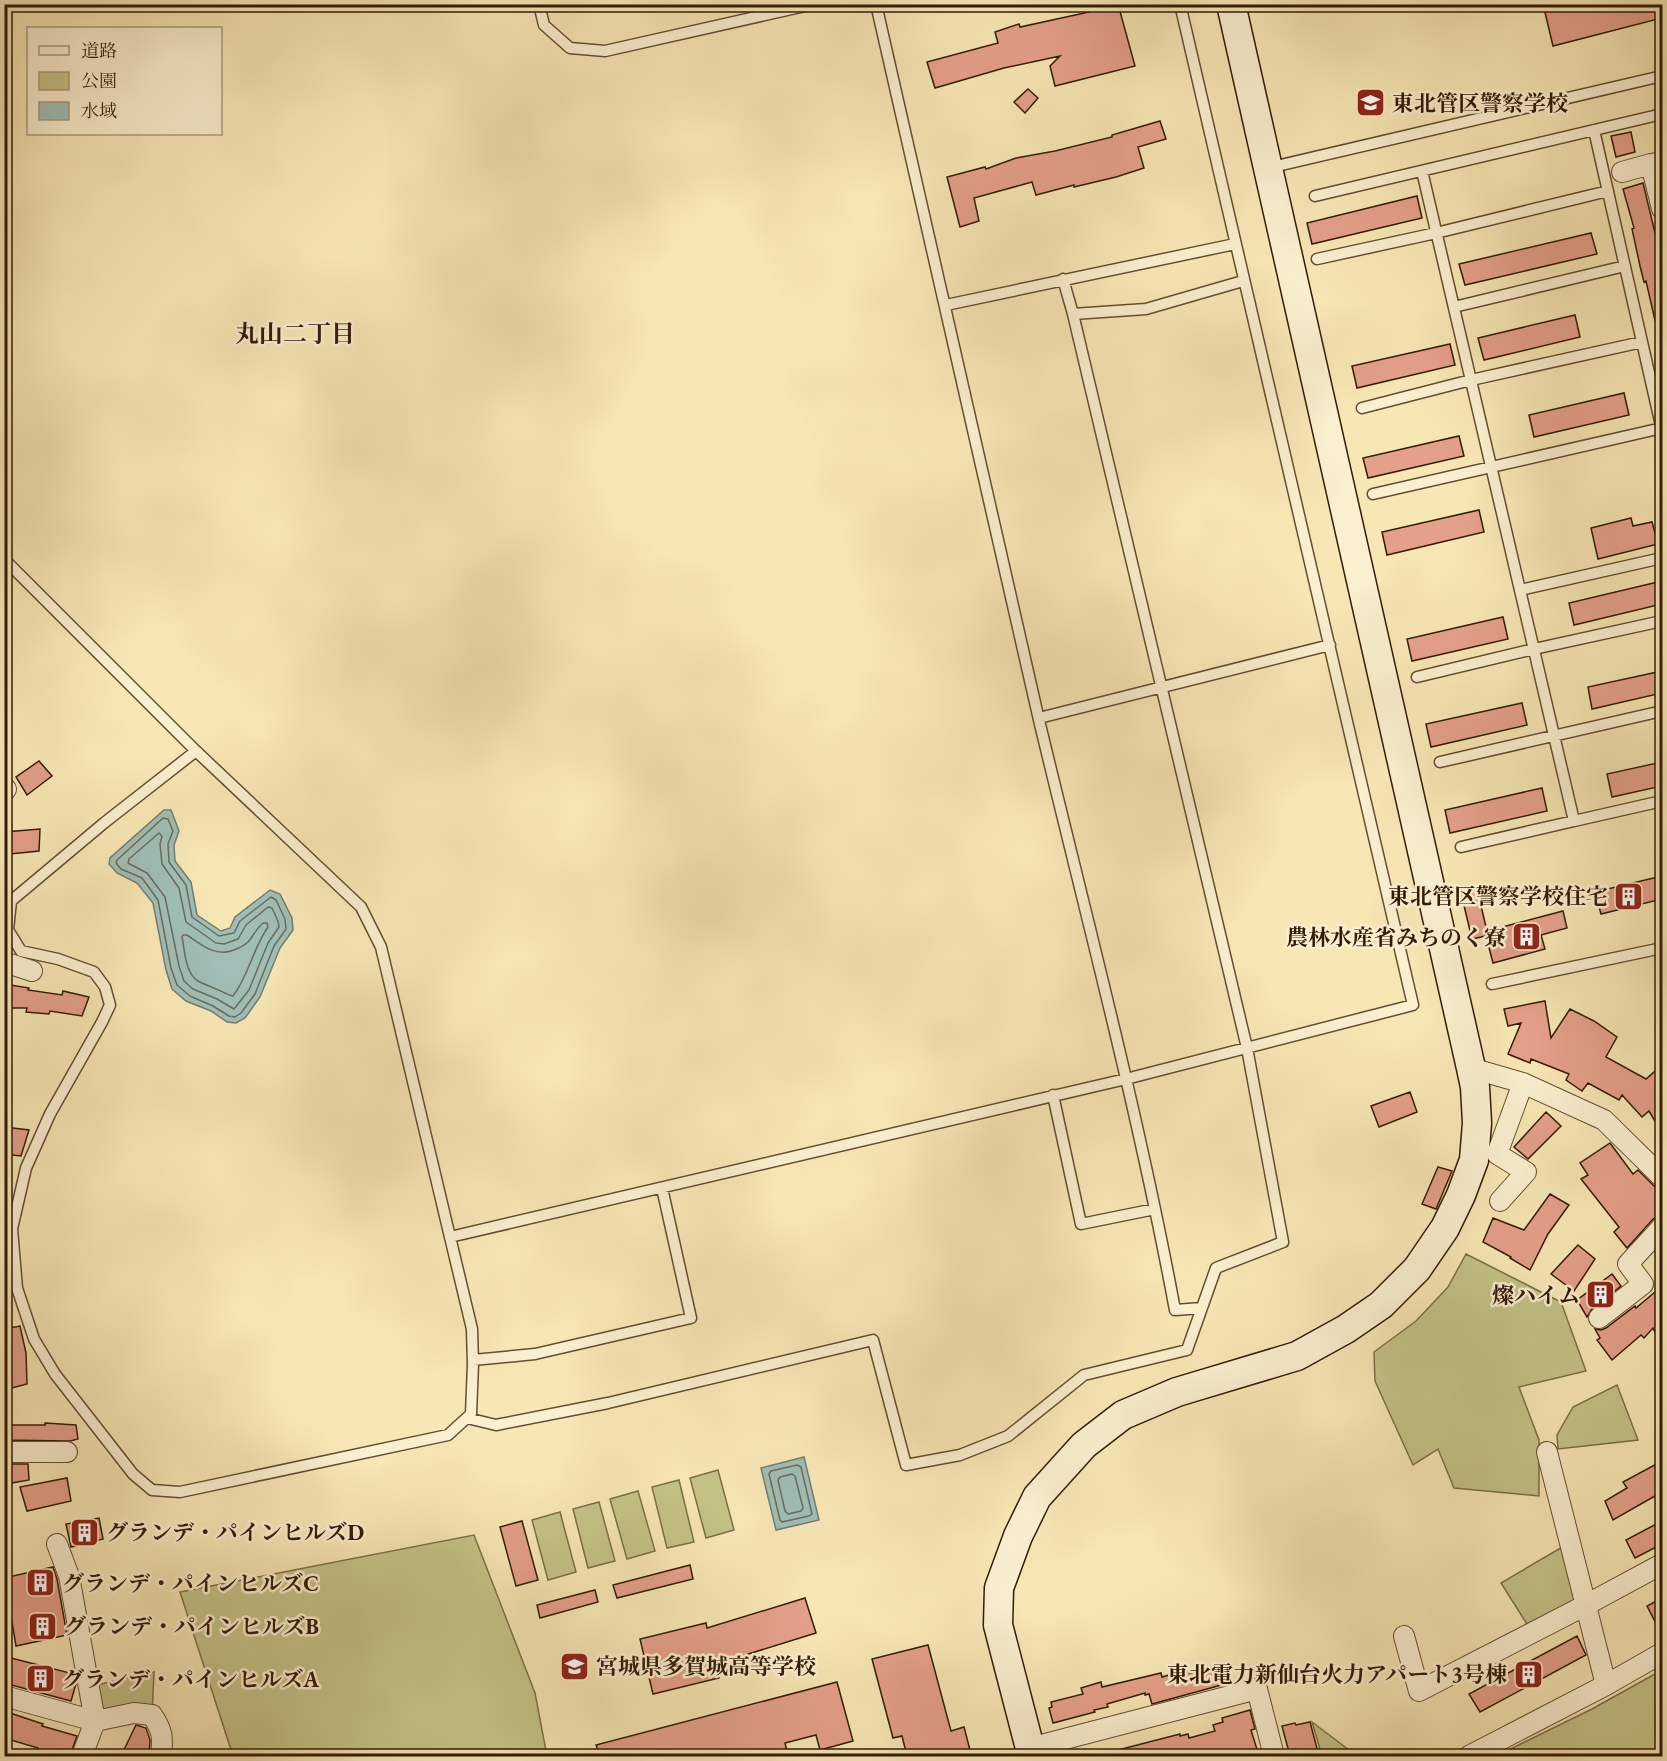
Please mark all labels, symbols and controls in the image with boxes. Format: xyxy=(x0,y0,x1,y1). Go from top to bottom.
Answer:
legend xyxy=(27,27,222,135)
text: 道路 xyxy=(81,39,117,62)
text: 公園 xyxy=(81,69,117,92)
school or university icon: 東北管区警察学校 xyxy=(1355,87,1387,119)
place label: 東北管区警察学校 xyxy=(1392,89,1568,118)
text: 水域 xyxy=(81,99,117,122)
district label: 丸山二丁目 xyxy=(235,318,355,349)
building icon: 東北管区警察学校住宅 xyxy=(1613,880,1645,912)
place label: 東北管区警察学校住宅 xyxy=(1388,882,1608,911)
building icon: 農林水産省みちのく寮 xyxy=(1511,921,1543,953)
place label: 農林水産省みちのく寮 xyxy=(1286,923,1506,952)
building icon: 燦ハイム xyxy=(1585,1279,1617,1311)
place label: 燦ハイム xyxy=(1492,1281,1580,1310)
building icon: グランデ・パインヒルズD xyxy=(69,1516,101,1548)
place label: グランデ・パインヒルズD xyxy=(106,1518,364,1547)
building icon: グランデ・パインヒルズC xyxy=(25,1567,57,1599)
place label: グランデ・パインヒルズC xyxy=(62,1569,319,1598)
building icon: グランデ・パインヒルズB xyxy=(27,1610,59,1642)
place label: グランデ・パインヒルズB xyxy=(64,1612,319,1641)
school or university icon: 宮城県多賀城高等学校 xyxy=(559,1650,591,1682)
place label: 宮城県多賀城高等学校 xyxy=(596,1652,816,1681)
building icon: 東北電力新仙台火力アパート3号棟 xyxy=(1512,1658,1544,1690)
place label: 東北電力新仙台火力アパート3号棟 xyxy=(1167,1660,1507,1689)
building icon: グランデ・パインヒルズA xyxy=(25,1663,57,1695)
place label: グランデ・パインヒルズA xyxy=(62,1665,319,1694)

